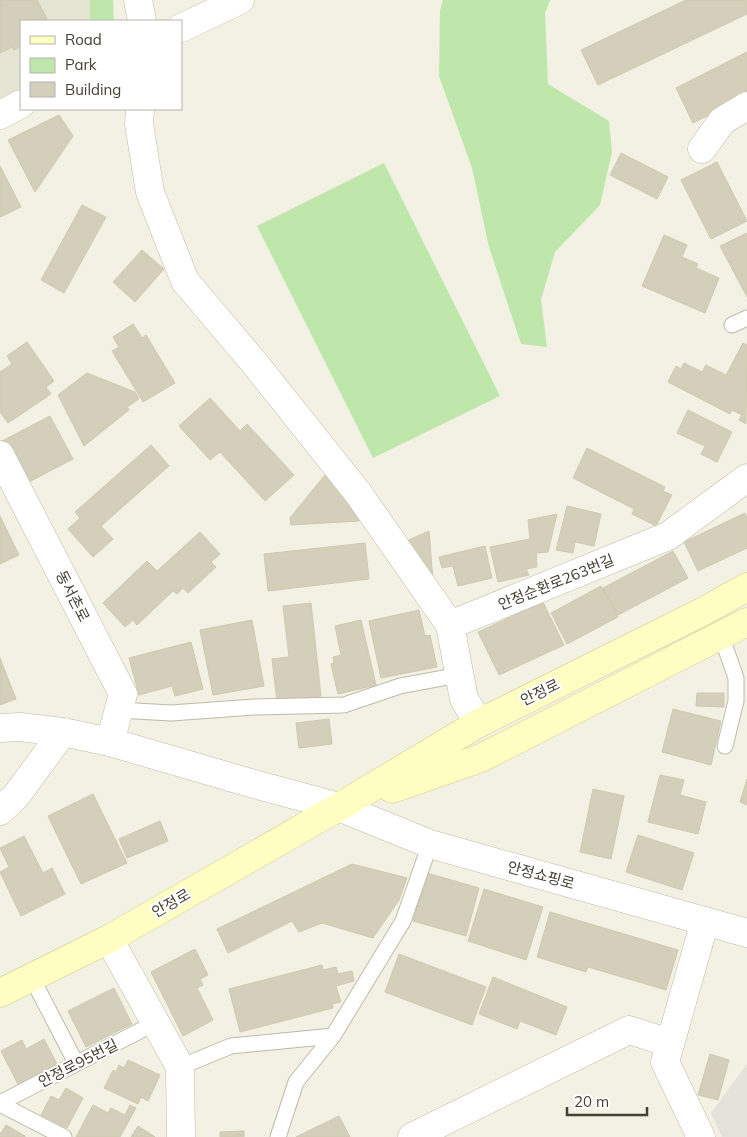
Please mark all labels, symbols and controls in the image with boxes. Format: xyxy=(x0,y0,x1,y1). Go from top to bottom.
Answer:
legend xyxy=(20,20,182,110)
text: Road xyxy=(65,30,102,49)
text: Park xyxy=(65,55,97,74)
text: Building xyxy=(65,80,121,99)
street label: 안정순환로263번길 xyxy=(495,550,617,614)
street label: 동서촌로 xyxy=(52,567,94,625)
street label: 안정로 xyxy=(517,674,563,710)
street label: 안정쇼핑로 xyxy=(505,857,577,893)
street label: 안정로 xyxy=(148,884,194,922)
street label: 안정로95번길 xyxy=(35,1035,121,1091)
scale bar xyxy=(567,1084,647,1116)
text: 20 m xyxy=(574,1092,609,1111)

